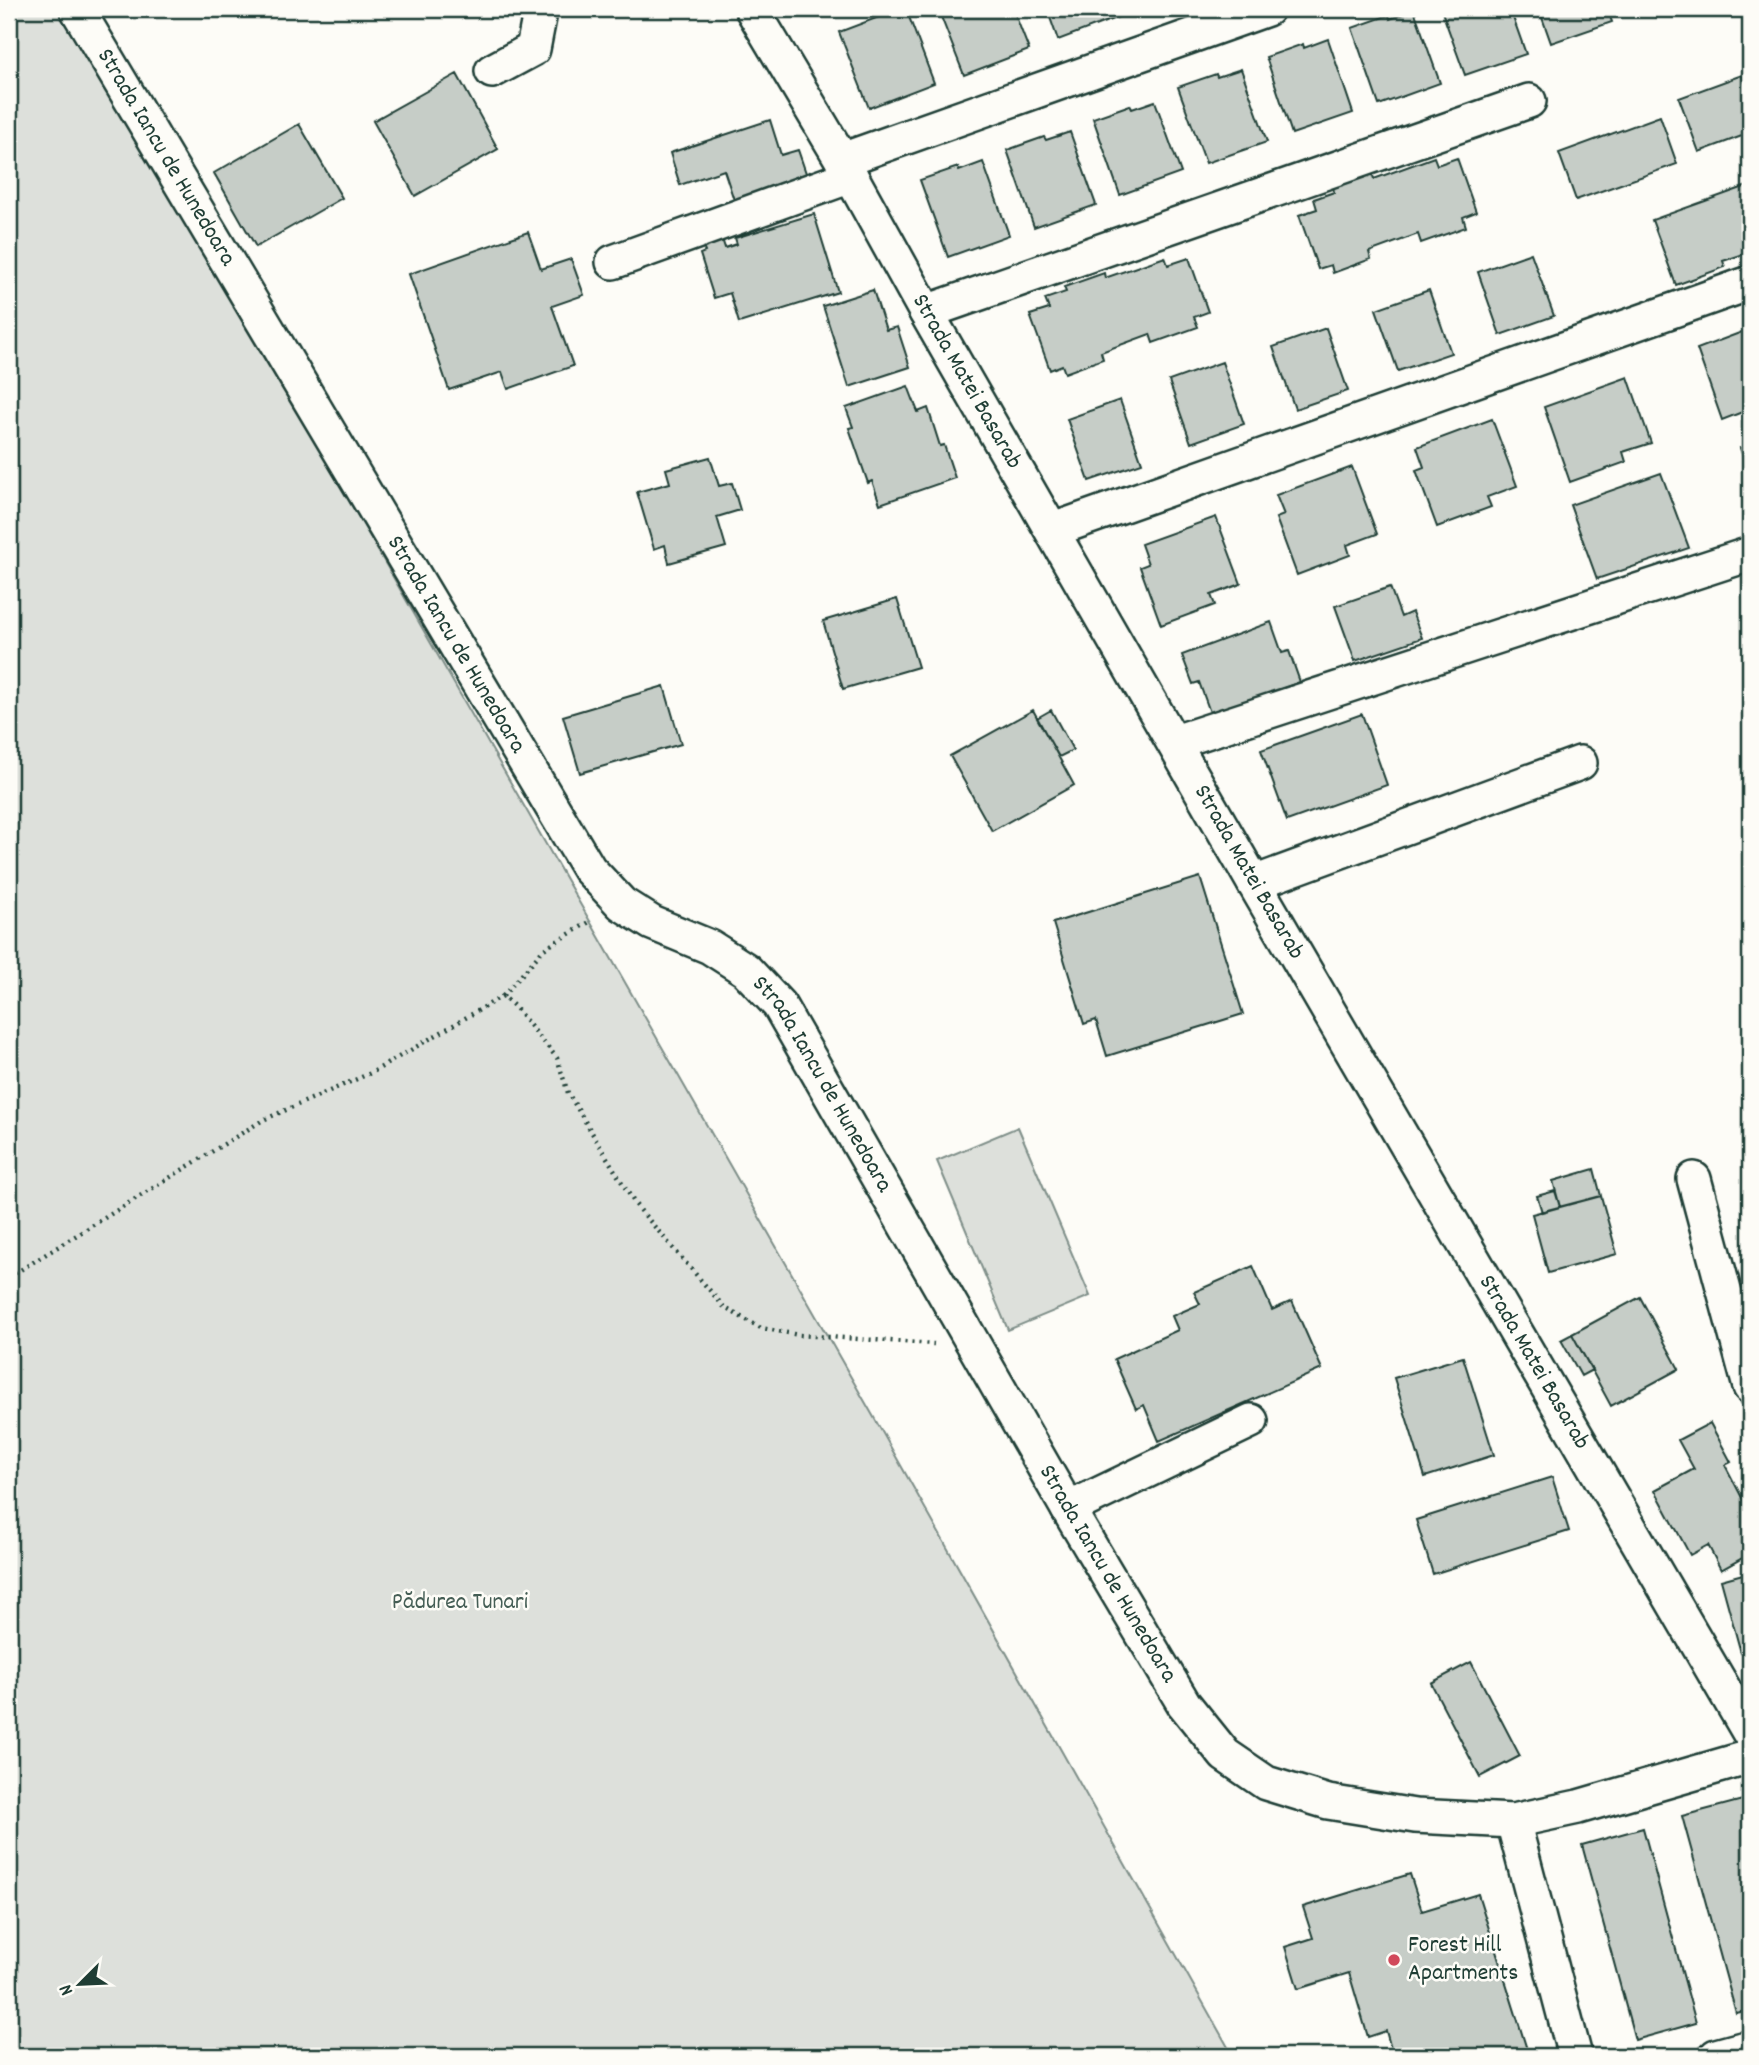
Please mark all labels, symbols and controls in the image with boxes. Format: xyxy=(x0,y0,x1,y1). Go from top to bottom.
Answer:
street label: Strada Iancu de Hunedoara xyxy=(87,42,244,274)
street label: Strada Matei Basarab xyxy=(902,288,1030,476)
street label: Strada Iancu de Hunedoara xyxy=(378,530,534,761)
street label: Strada Matei Basarab xyxy=(1184,779,1312,966)
street label: Strada Iancu de Hunedoara xyxy=(743,969,901,1200)
street label: Strada Matei Basarab xyxy=(1469,1269,1598,1456)
street label: Strada Iancu de Hunedoara xyxy=(1029,1459,1185,1690)
park label: Pădurea Tunari xyxy=(392,1586,528,1620)
place label: Forest Hill Apartments xyxy=(1408,1929,1518,1991)
north arrow xyxy=(46,1950,116,2020)
marker: Forest Hill Apartments xyxy=(1386,1952,1402,1968)
text: N xyxy=(53,1980,82,1999)

